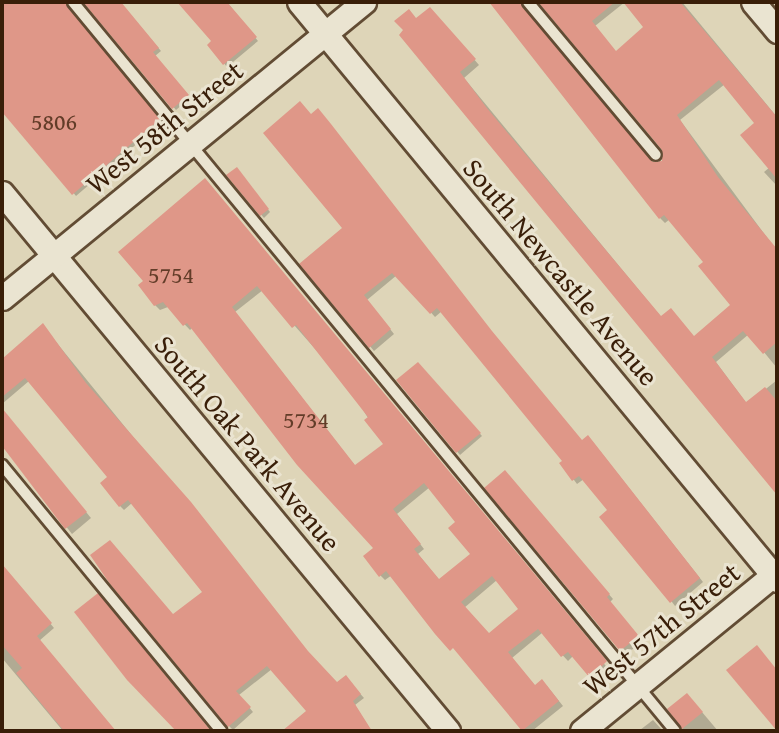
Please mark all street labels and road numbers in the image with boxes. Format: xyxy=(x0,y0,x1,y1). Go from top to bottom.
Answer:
street label: West 58th Street xyxy=(79,53,249,201)
street label: South Newcastle Avenue xyxy=(456,152,666,392)
street label: South Oak Park Avenue xyxy=(148,328,348,558)
street label: West 57th Street xyxy=(576,555,746,703)

